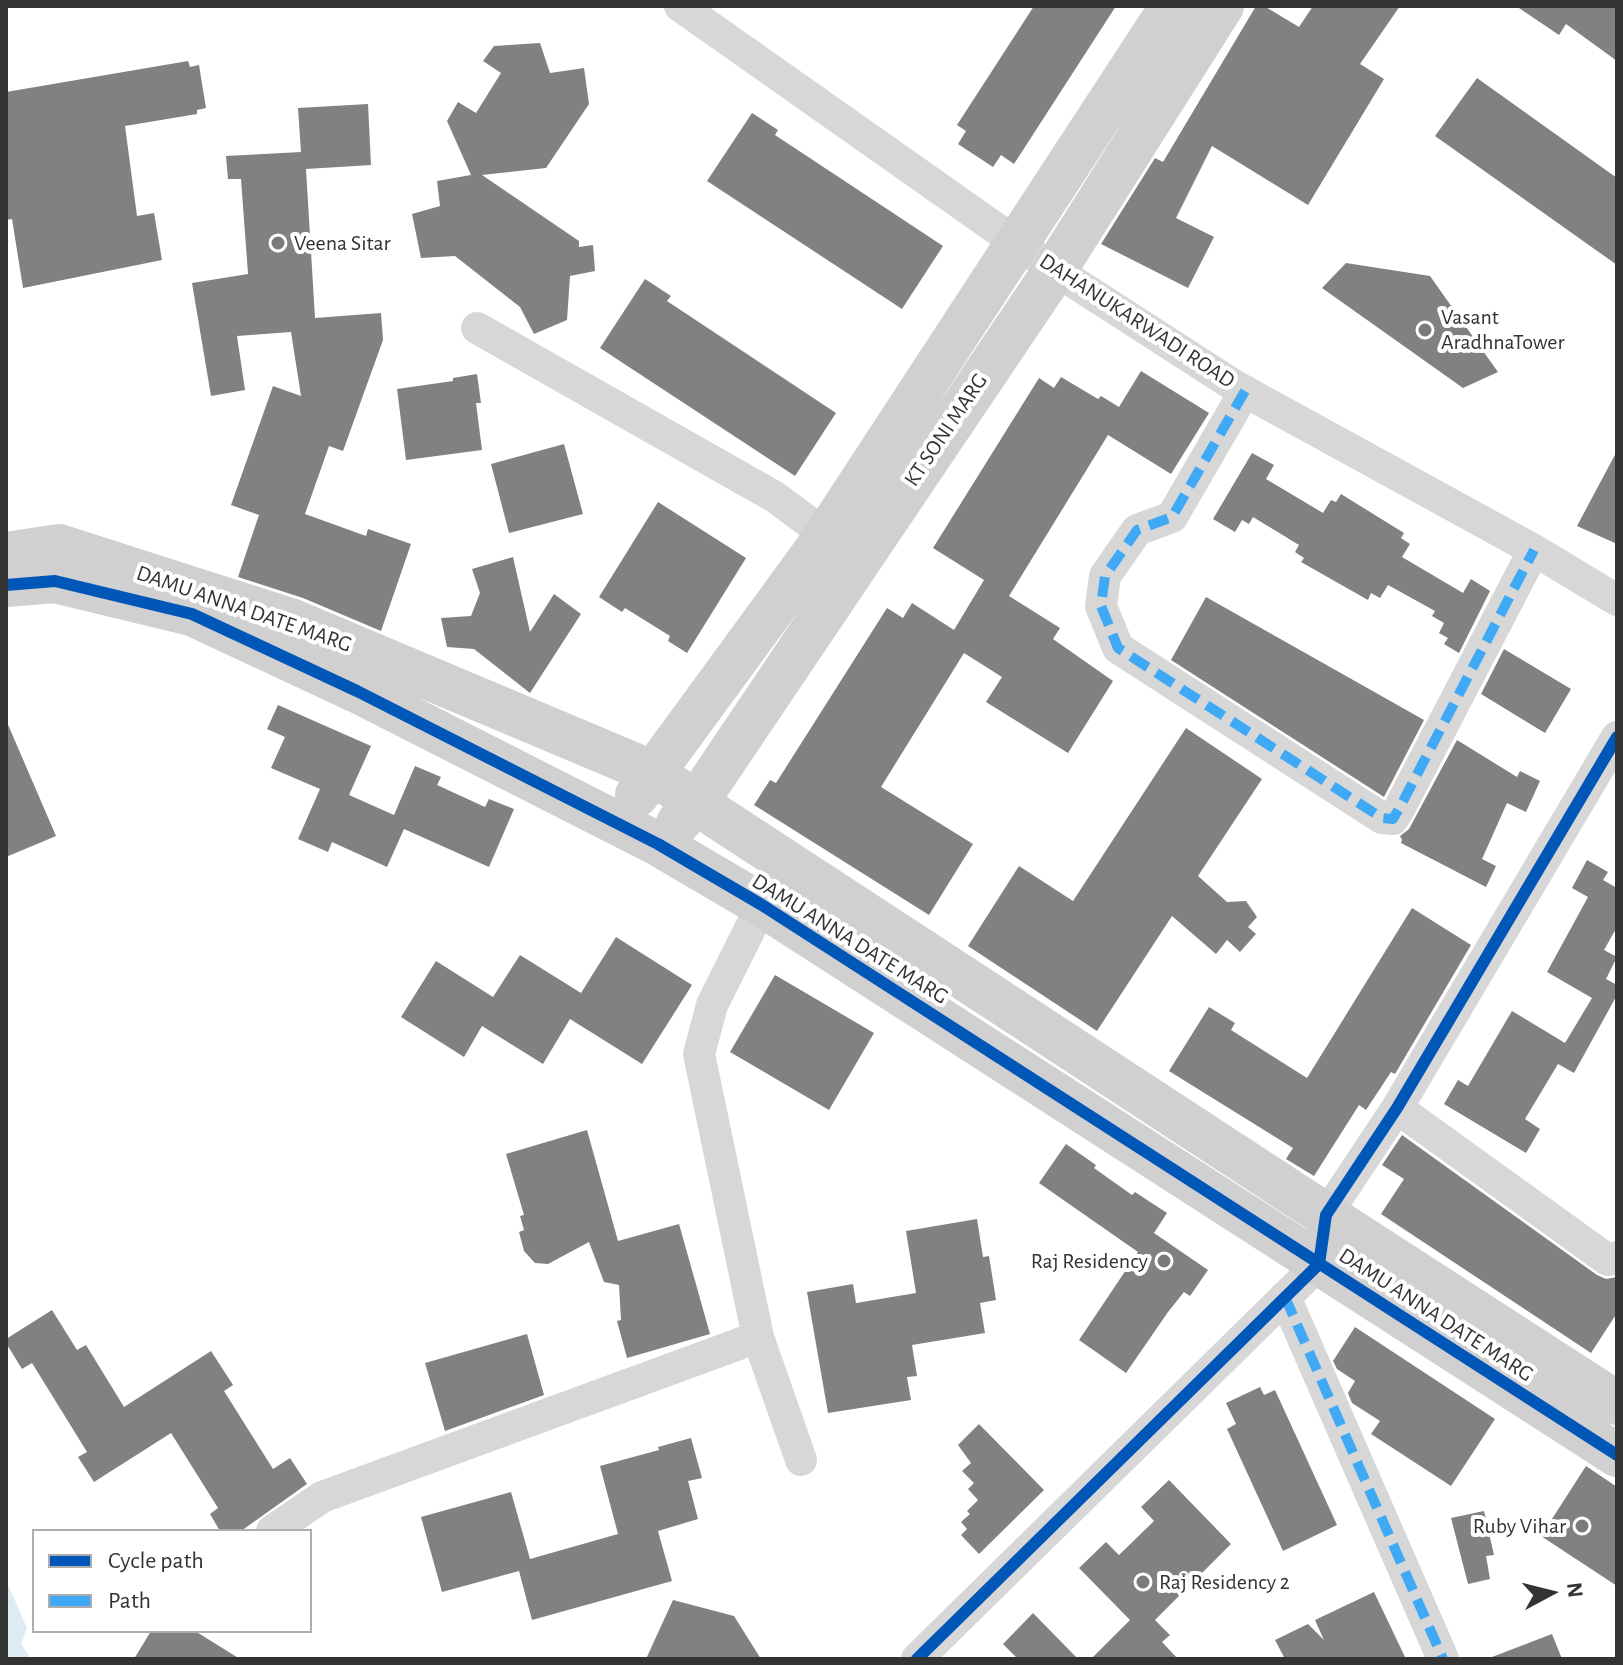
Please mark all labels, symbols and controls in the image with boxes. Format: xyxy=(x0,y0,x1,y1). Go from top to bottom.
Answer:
place label: Veena Sitar xyxy=(294,230,391,256)
marker: Veena Sitar xyxy=(269,234,287,252)
street label: DAHANUKARWADI ROAD xyxy=(1034,248,1240,394)
place label: Vasant AradhnaTower xyxy=(1441,304,1565,356)
marker: Vasant AradhnaTower xyxy=(1416,321,1434,339)
street label: KT SONI MARG xyxy=(899,369,993,491)
street label: DAMU ANNA DATE MARG xyxy=(133,560,355,658)
street label: DAMU ANNA DATE MARG xyxy=(747,868,953,1010)
street label: DAMU ANNA DATE MARG xyxy=(1334,1242,1538,1388)
place label: Raj Residency xyxy=(1031,1248,1148,1274)
marker: Raj Residency xyxy=(1155,1252,1173,1270)
place label: Ruby Vihar xyxy=(1473,1513,1566,1539)
marker: Ruby Vihar xyxy=(1573,1517,1591,1535)
legend xyxy=(32,1529,312,1633)
text: Cycle path xyxy=(108,1549,204,1573)
north arrow xyxy=(1511,1553,1591,1633)
place label: Raj Residency 2 xyxy=(1159,1569,1290,1595)
marker: Raj Residency 2 xyxy=(1134,1573,1152,1591)
text: N xyxy=(1563,1581,1587,1599)
text: Path xyxy=(108,1589,151,1613)

